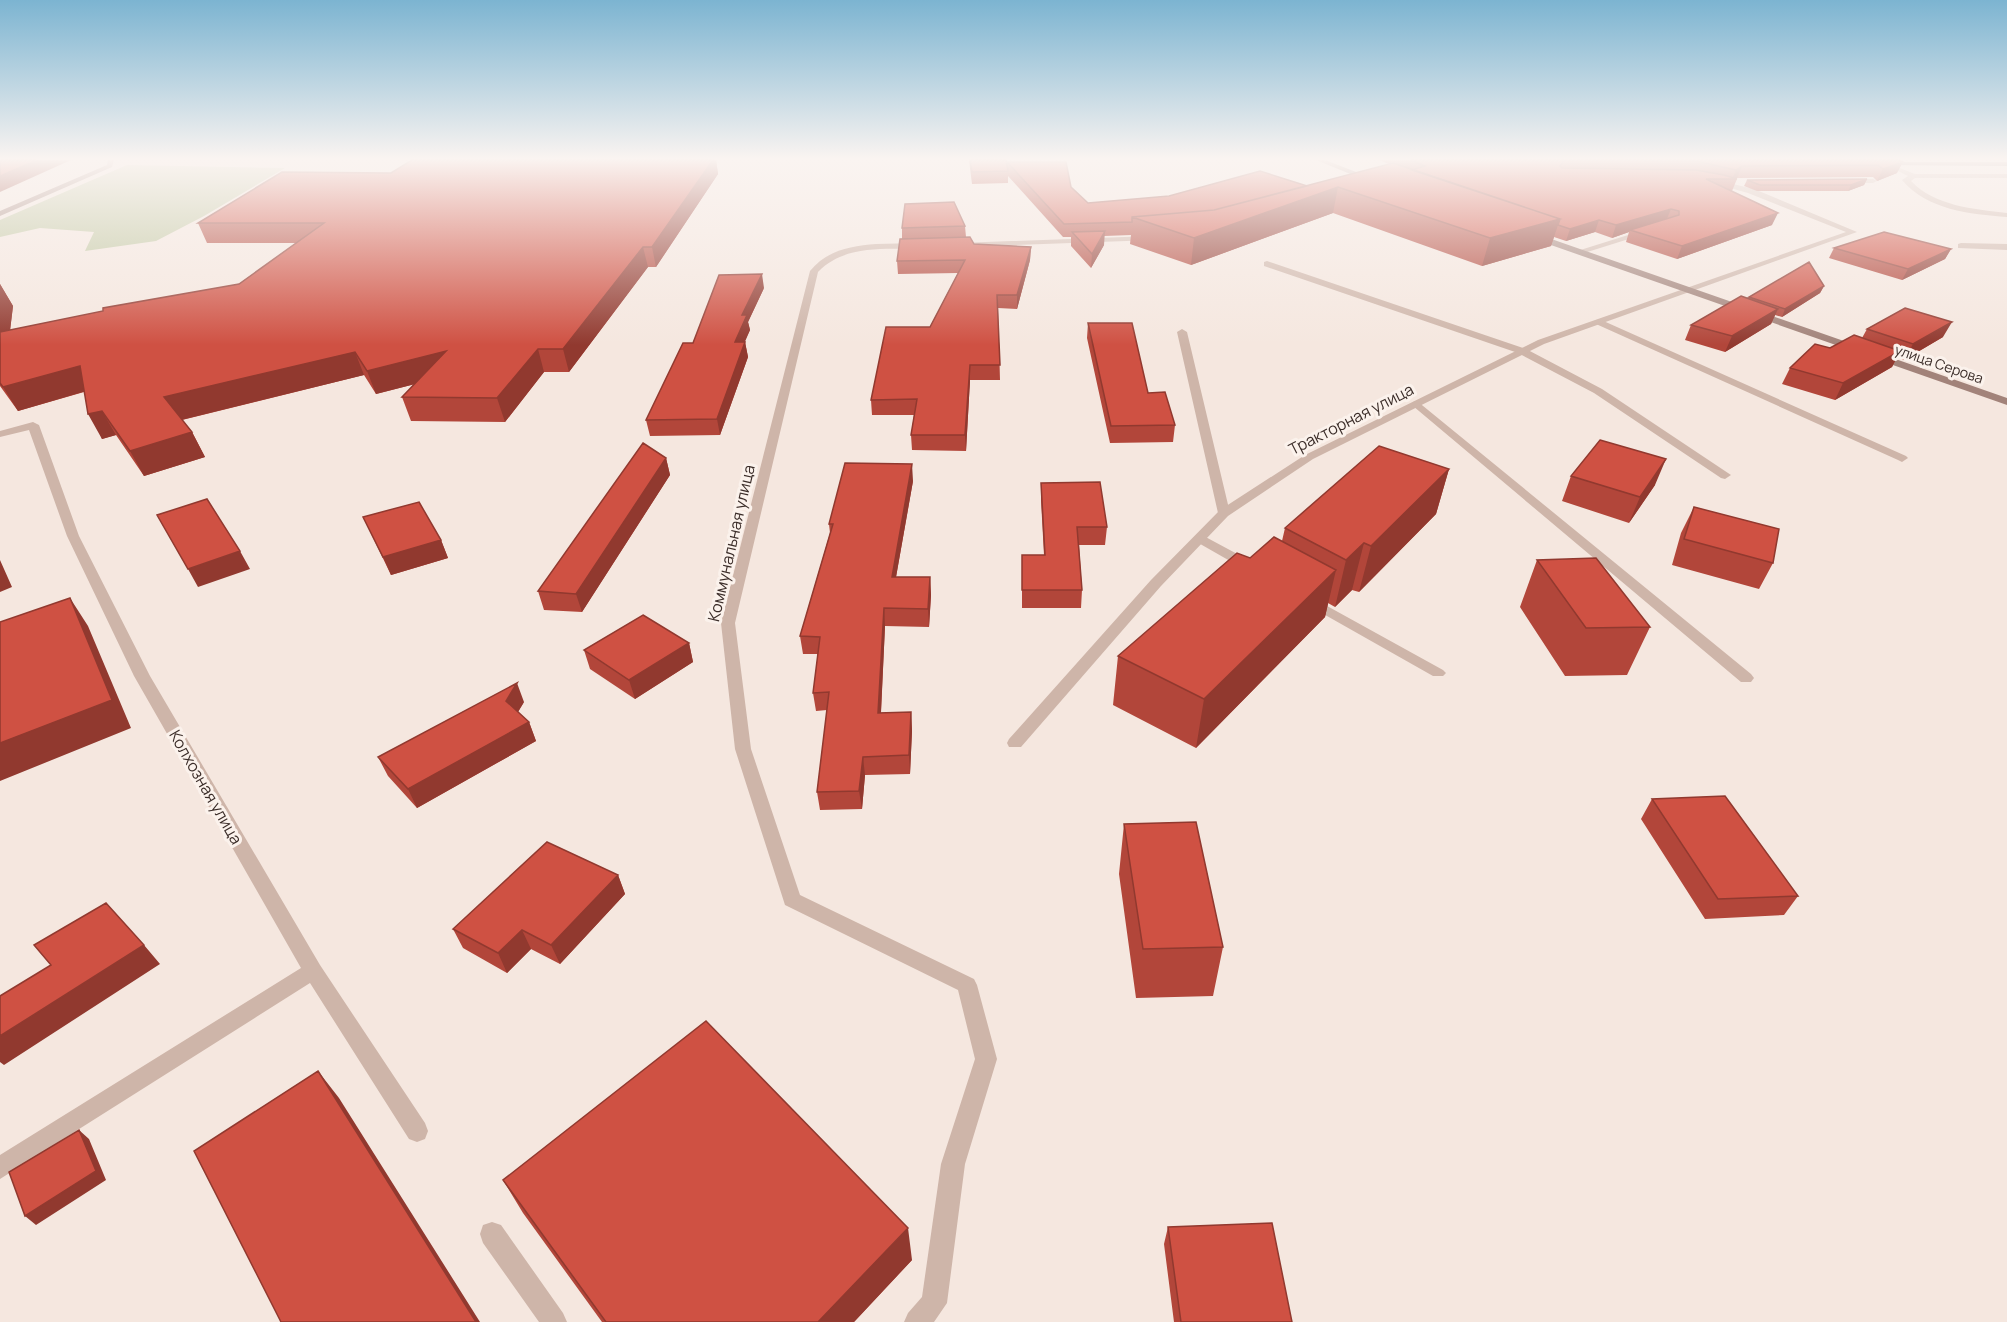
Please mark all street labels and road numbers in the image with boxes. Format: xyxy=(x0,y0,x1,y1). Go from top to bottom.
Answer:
street label: улица Серова xyxy=(1892,340,1986,388)
street label: Тракторная улица xyxy=(1285,378,1417,460)
street label: Коммунальная улица xyxy=(702,462,760,624)
street label: Колхозная улица xyxy=(164,726,248,848)

